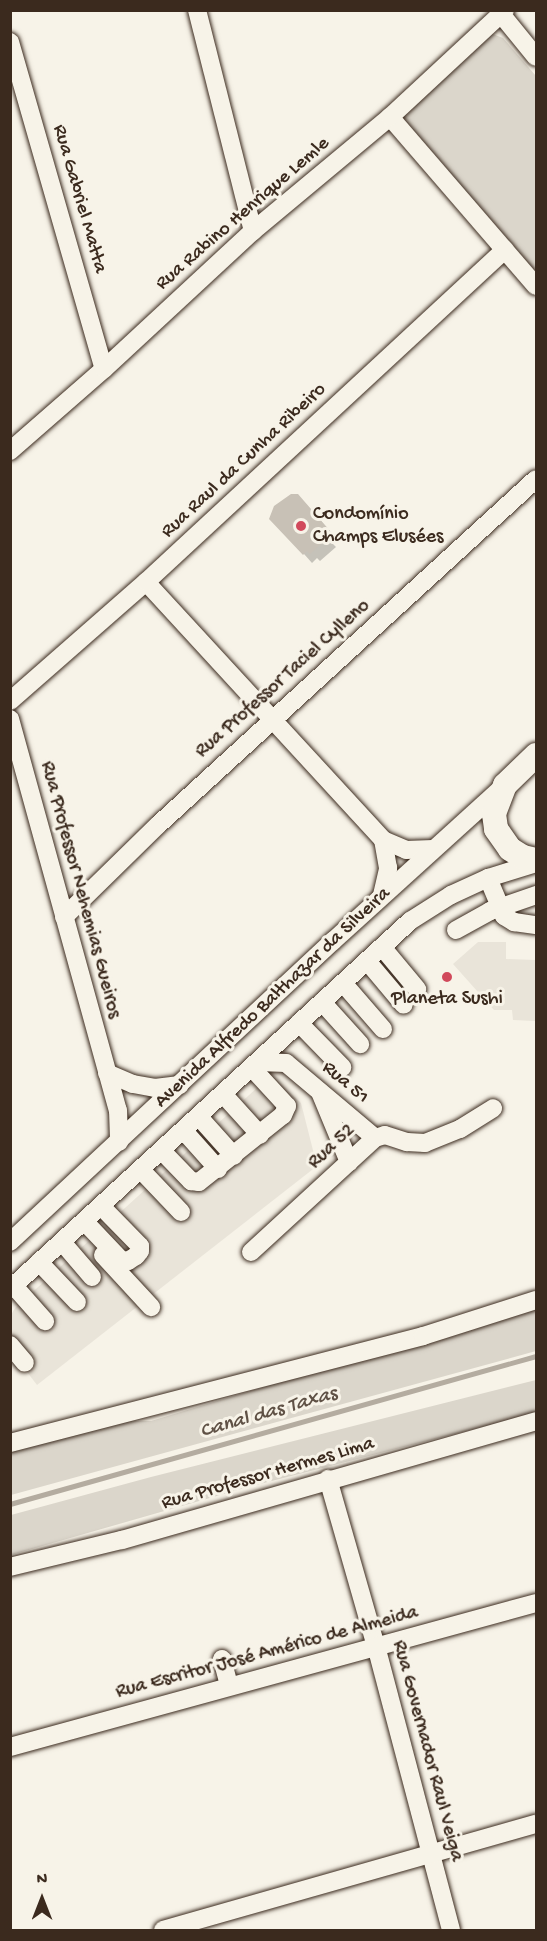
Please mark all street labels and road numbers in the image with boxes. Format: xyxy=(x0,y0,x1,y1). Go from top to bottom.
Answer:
street label: Rua Gabriel Matta xyxy=(46,122,112,276)
street label: Rua Rabino Henrique Lemle xyxy=(151,132,335,296)
street label: Rua Raul da Cunha Ribeiro xyxy=(156,378,332,544)
street label: Rua Professor Taciel Cylleno xyxy=(191,594,375,764)
street label: Rua Professor Nehemias Gueiros xyxy=(34,759,126,1021)
street label: Avenida Alfredo Balthazar da Silveira xyxy=(150,882,396,1114)
street label: Rua 51 xyxy=(316,1056,374,1110)
street label: Rua 52 xyxy=(303,1119,361,1175)
street label: Rua Professor Hermes Lima xyxy=(159,1432,377,1516)
street label: Rua Escritor José Américo de Almeida xyxy=(113,1601,421,1705)
street label: Rua Governador Raul Veiga xyxy=(386,1638,468,1864)

